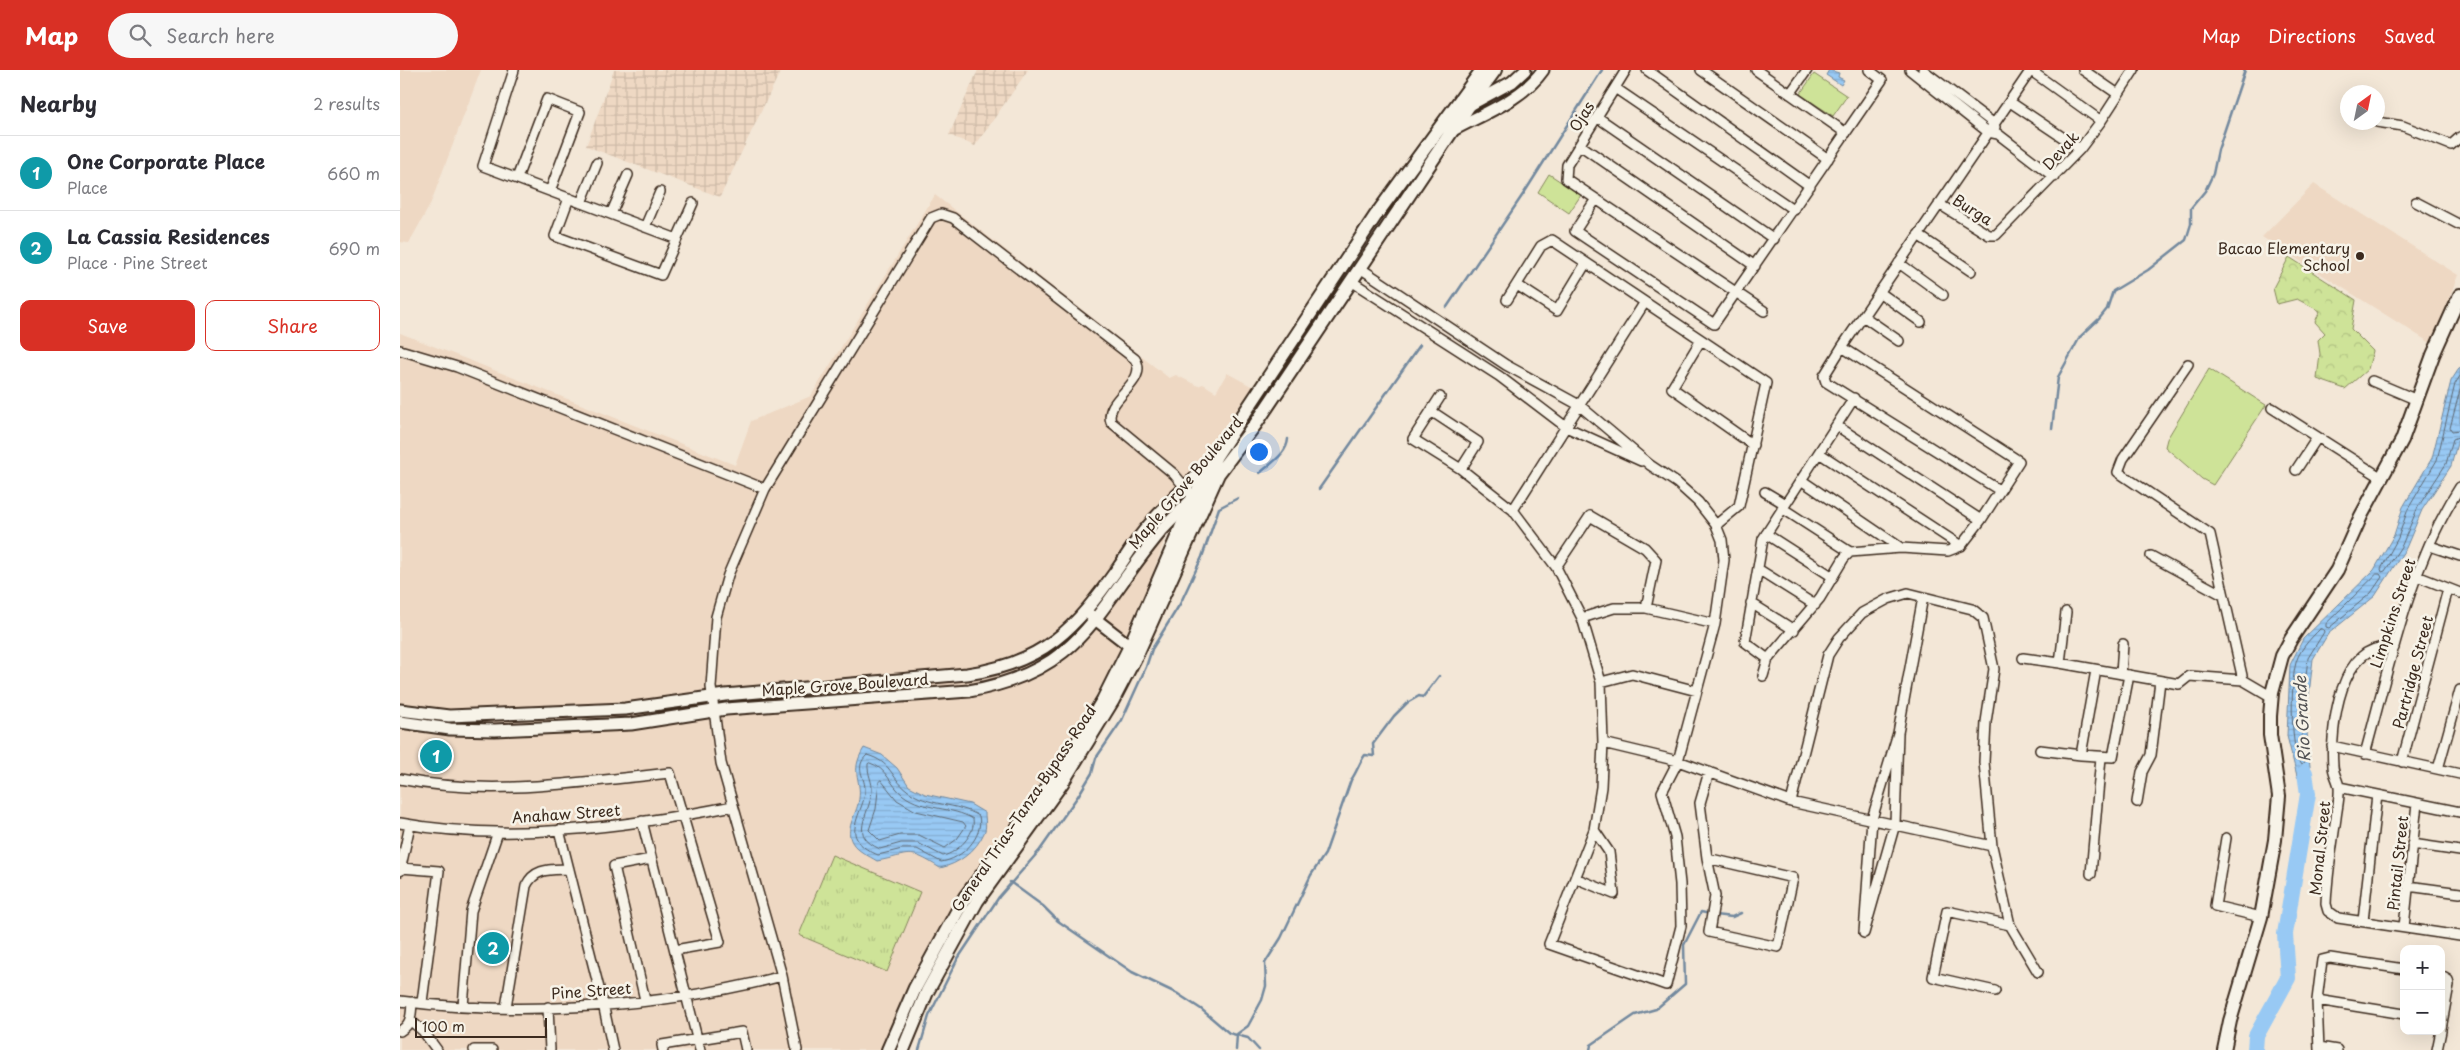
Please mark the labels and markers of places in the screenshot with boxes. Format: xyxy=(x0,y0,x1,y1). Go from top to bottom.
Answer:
place label: Bacao Elementary School xyxy=(2217,236,2350,276)
marker: Bacao Elementary School xyxy=(2354,250,2366,262)
pin: 1 xyxy=(420,737,452,775)
pin: 2 xyxy=(477,929,509,967)

